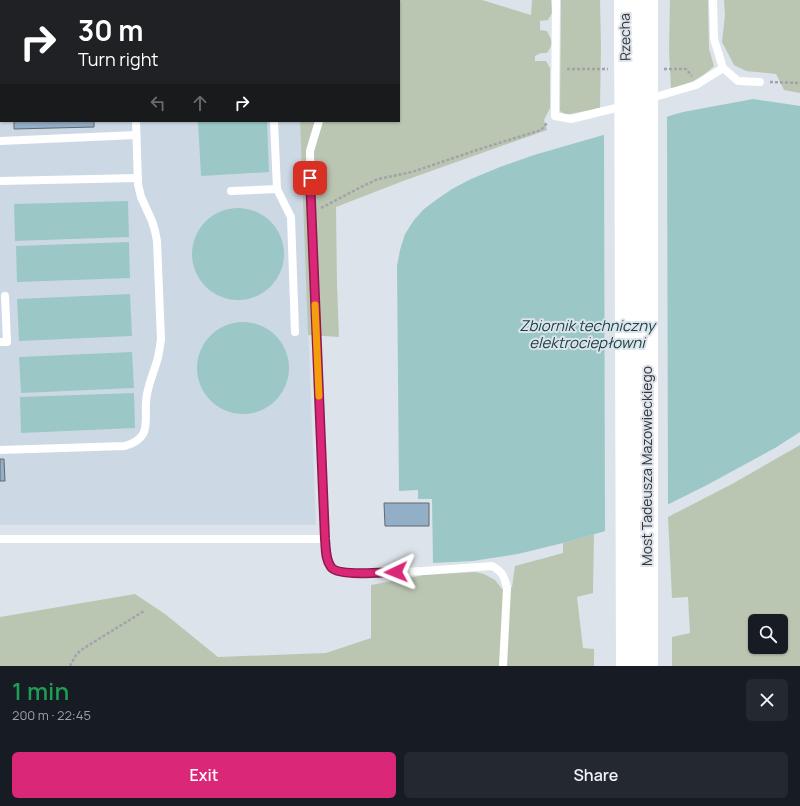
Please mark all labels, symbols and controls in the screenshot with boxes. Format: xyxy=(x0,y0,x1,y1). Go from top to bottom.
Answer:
text: 30 m xyxy=(78,11,143,49)
street label: Rzecha xyxy=(615,13,634,61)
icon: right xyxy=(12,16,64,68)
text: Turn right xyxy=(78,47,159,71)
icon: left xyxy=(147,92,169,114)
icon: ahead xyxy=(189,92,211,114)
icon: right xyxy=(231,92,253,114)
pin xyxy=(293,161,327,195)
icon: arrive xyxy=(299,167,321,189)
water label: Zbiornik techniczny elektrociepłowni xyxy=(519,315,657,353)
street label: Most Tadeusza Mazowieckiego xyxy=(637,366,656,566)
position arrow xyxy=(375,551,417,593)
map controls xyxy=(748,614,788,654)
button: search xyxy=(748,614,788,654)
text: 1 min xyxy=(12,674,69,707)
button: close xyxy=(746,679,788,721)
text: 200 m · 22:45 xyxy=(12,706,91,724)
button: Exit xyxy=(12,752,396,798)
button: Share xyxy=(404,752,788,798)

